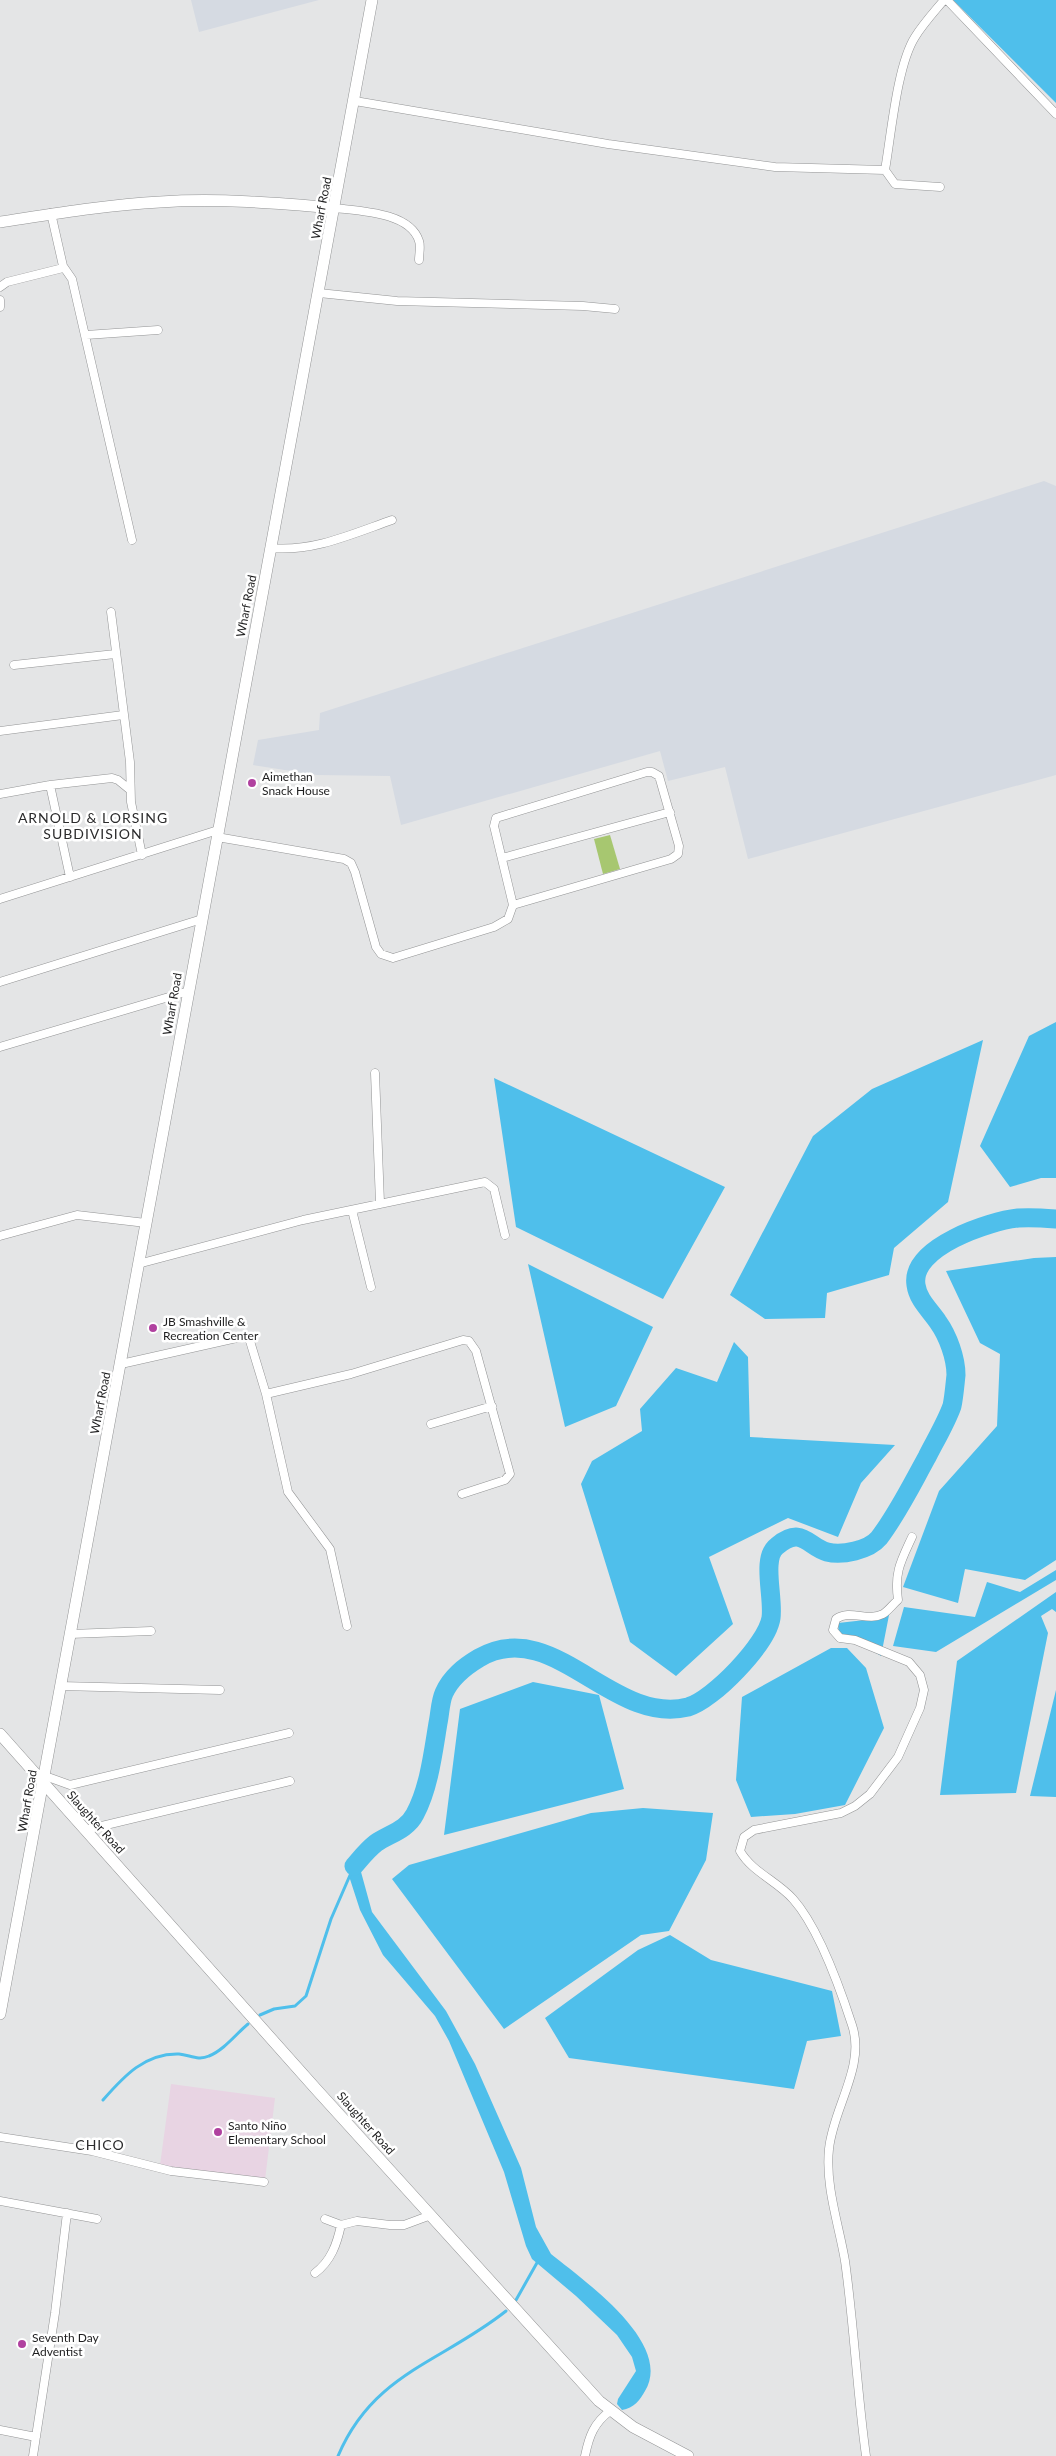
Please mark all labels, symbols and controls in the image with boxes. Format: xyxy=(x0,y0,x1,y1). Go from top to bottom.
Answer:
street label: Wharf Road xyxy=(308,176,334,240)
street label: Wharf Road xyxy=(233,574,259,638)
place label: Aimethan Snack House xyxy=(262,769,330,798)
marker: Aimethan Snack House xyxy=(246,777,258,789)
district label: ARNOLD & LORSING SUBDIVISION xyxy=(18,809,168,842)
street label: Wharf Road xyxy=(159,972,185,1036)
place label: JB Smashville & Recreation Center xyxy=(163,1314,259,1343)
marker: JB Smashville & Recreation Center xyxy=(147,1322,159,1334)
street label: Wharf Road xyxy=(87,1371,113,1435)
street label: Wharf Road xyxy=(14,1769,40,1833)
street label: Slaughter Road xyxy=(64,1788,128,1856)
street label: Slaughter Road xyxy=(334,2089,398,2157)
place label: Santo Niño Elementary School xyxy=(228,2118,326,2147)
marker: Santo Niño Elementary School xyxy=(212,2126,224,2138)
district label: CHICO xyxy=(75,2136,125,2153)
place label: Seventh Day Adventist xyxy=(32,2330,100,2359)
marker: Seventh Day Adventist xyxy=(16,2338,28,2350)

